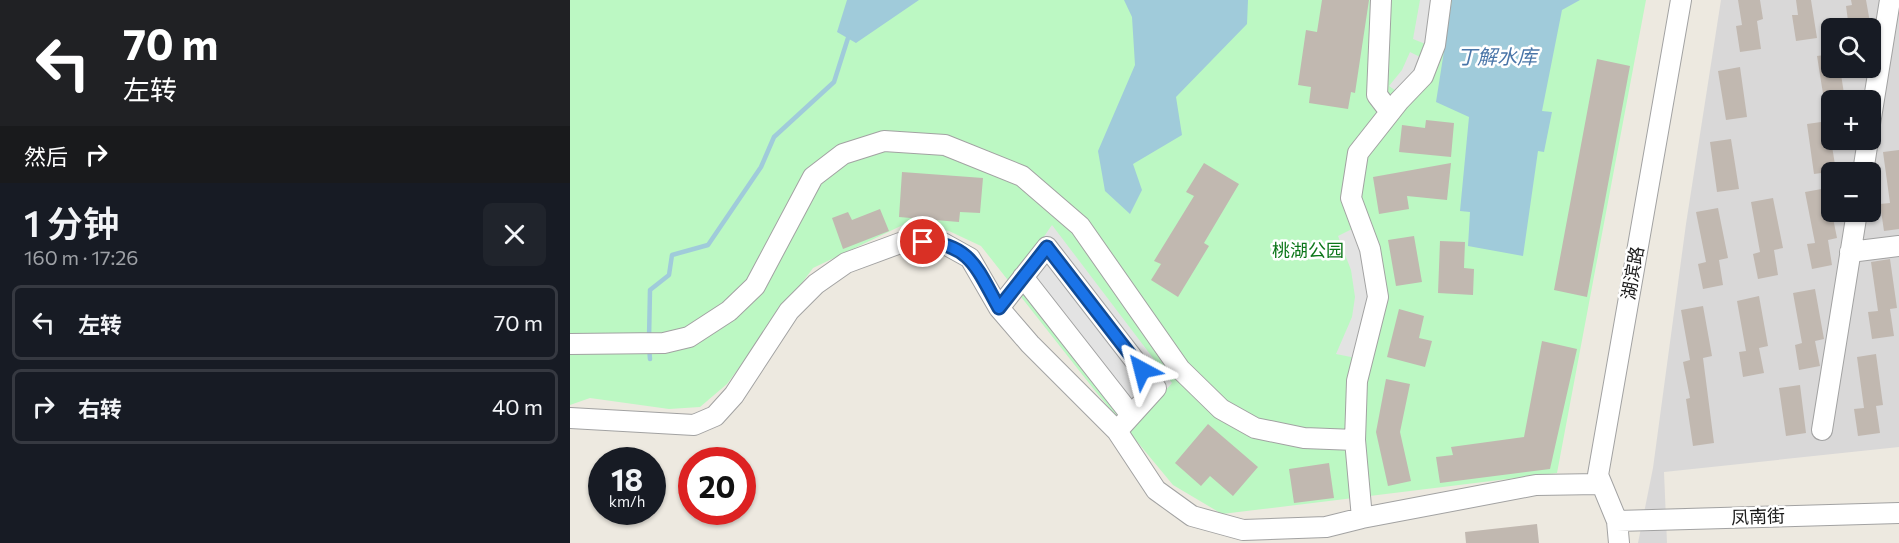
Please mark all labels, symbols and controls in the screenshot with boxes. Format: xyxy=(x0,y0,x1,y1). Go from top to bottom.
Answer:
text: 70 m xyxy=(123,17,218,69)
map controls xyxy=(1821,18,1881,222)
button: search xyxy=(1821,18,1881,78)
icon: left xyxy=(24,24,102,102)
water label: 丁解水库 xyxy=(1457,44,1540,68)
text: 左转 xyxy=(123,73,177,106)
button: + xyxy=(1821,90,1881,150)
icon: right xyxy=(80,138,113,171)
text: 然后 xyxy=(24,143,68,170)
button: − xyxy=(1821,162,1881,222)
text: 1 分钟 xyxy=(24,200,119,244)
button: close xyxy=(483,203,546,266)
pin xyxy=(897,216,948,267)
icon: arrive xyxy=(906,225,939,258)
park label: 桃湖公园 xyxy=(1272,239,1344,261)
street label: 湖滨路 xyxy=(1616,244,1648,301)
text: 160 m · 17:26 xyxy=(24,245,138,269)
icon: left xyxy=(27,306,60,339)
text: 70 m xyxy=(494,309,543,336)
text: 左转 xyxy=(78,311,122,338)
position arrow xyxy=(1110,338,1174,402)
icon: right xyxy=(27,390,60,423)
text: 40 m xyxy=(492,393,543,420)
text: 右转 xyxy=(78,395,122,422)
speed limit sign: 20 xyxy=(678,447,756,525)
text: 18 xyxy=(611,460,643,497)
text: km/h xyxy=(609,492,645,510)
street label: 凤南街 xyxy=(1731,504,1785,528)

